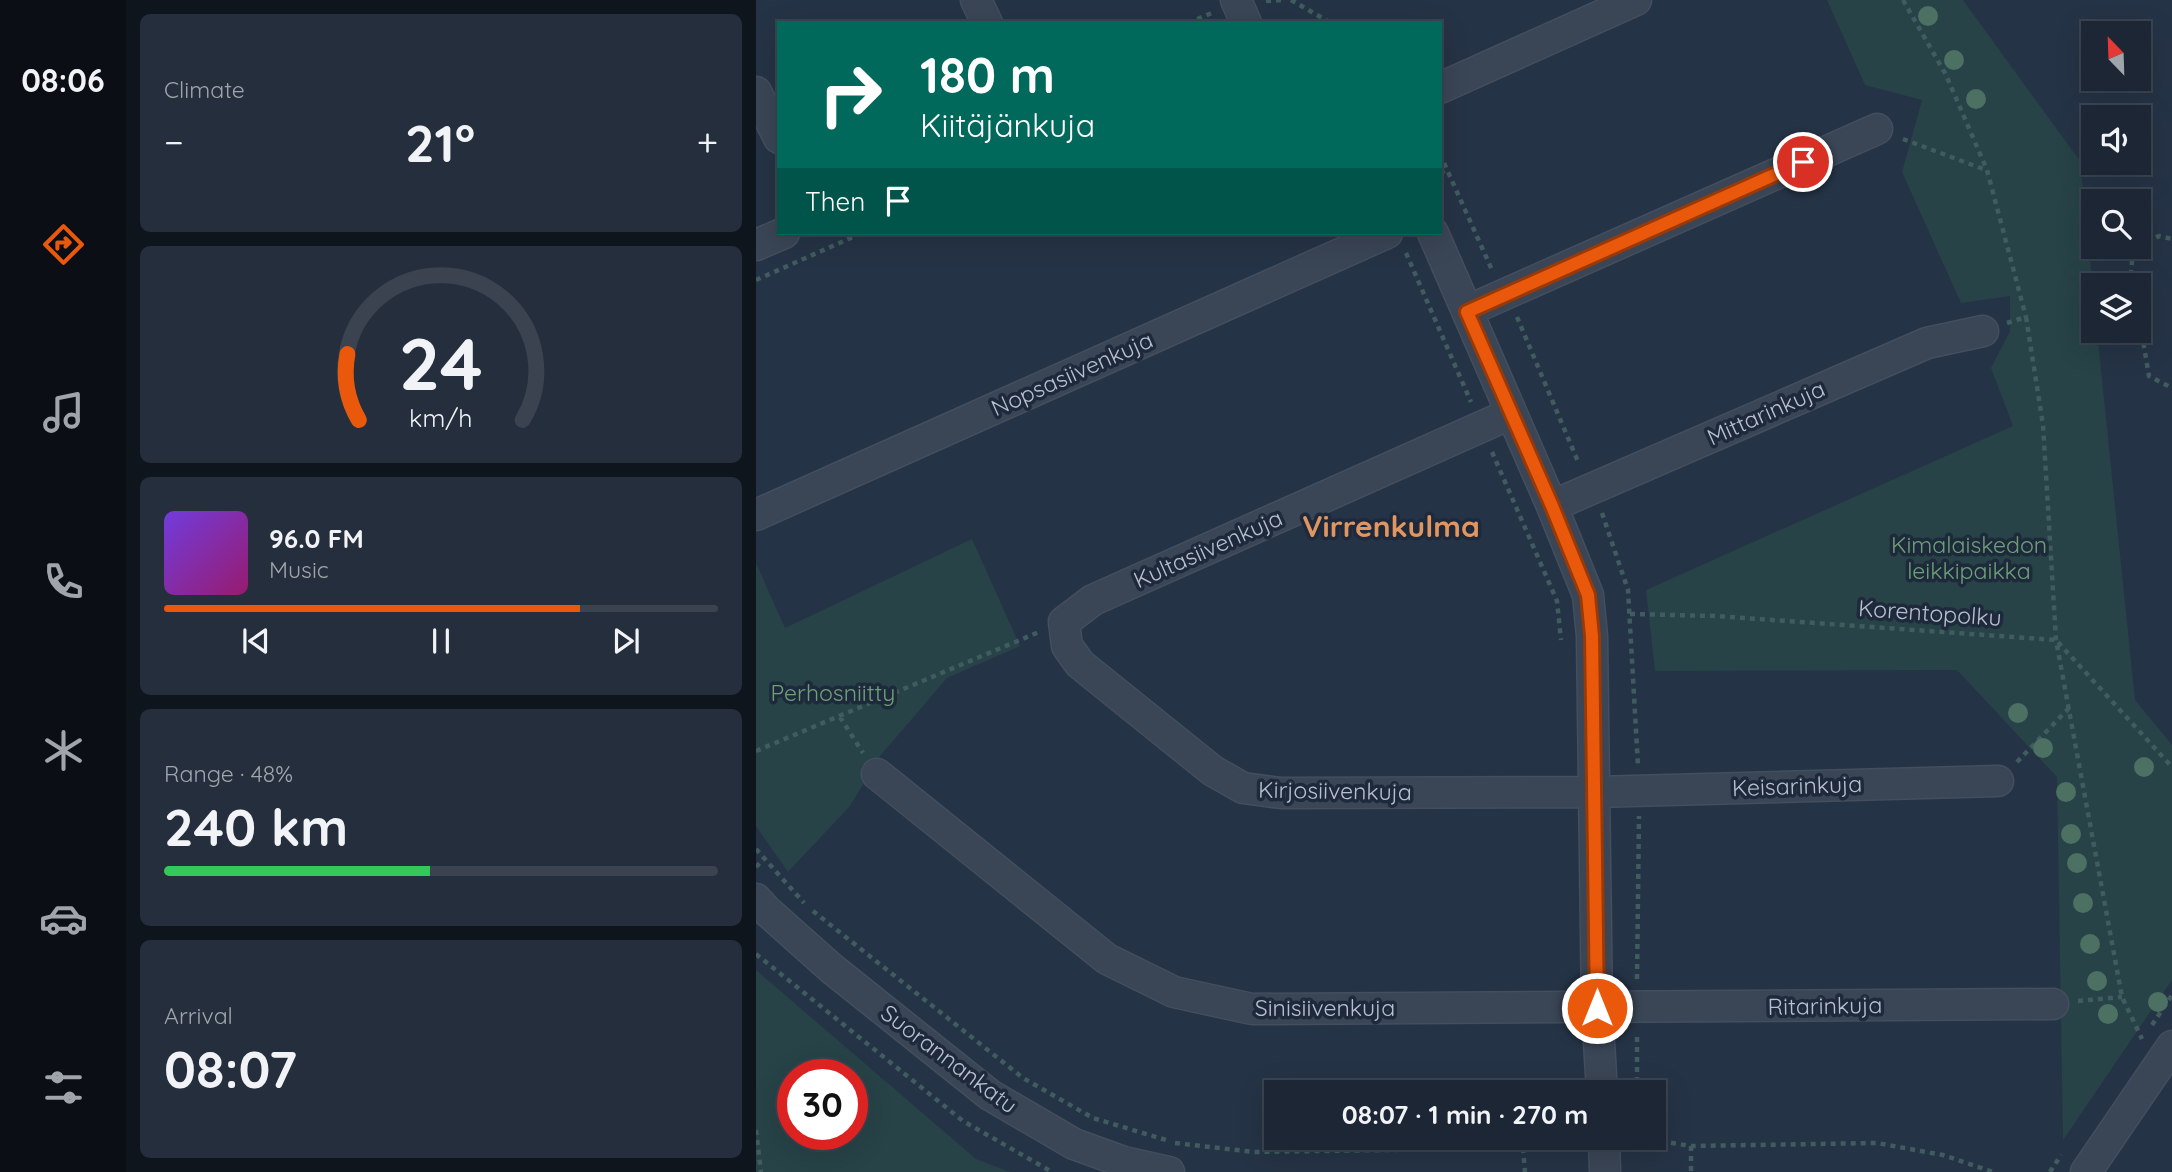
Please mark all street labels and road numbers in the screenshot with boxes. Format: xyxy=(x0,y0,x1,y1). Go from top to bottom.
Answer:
street label: Nopsasiivenkuja xyxy=(986,325,1157,422)
street label: Mittarinkuja xyxy=(1702,374,1829,451)
street label: Kultasiivenkuja xyxy=(1129,503,1287,594)
street label: Korentopolku xyxy=(1857,593,2003,632)
street label: Keisarinkuja xyxy=(1731,769,1863,802)
street label: Kirjosiivenkuja xyxy=(1258,775,1412,806)
street label: Ritarinkuja xyxy=(1767,990,1883,1021)
street label: Sinisiivenkuja xyxy=(1255,993,1395,1022)
street label: Suorannankatu xyxy=(875,998,1023,1119)

